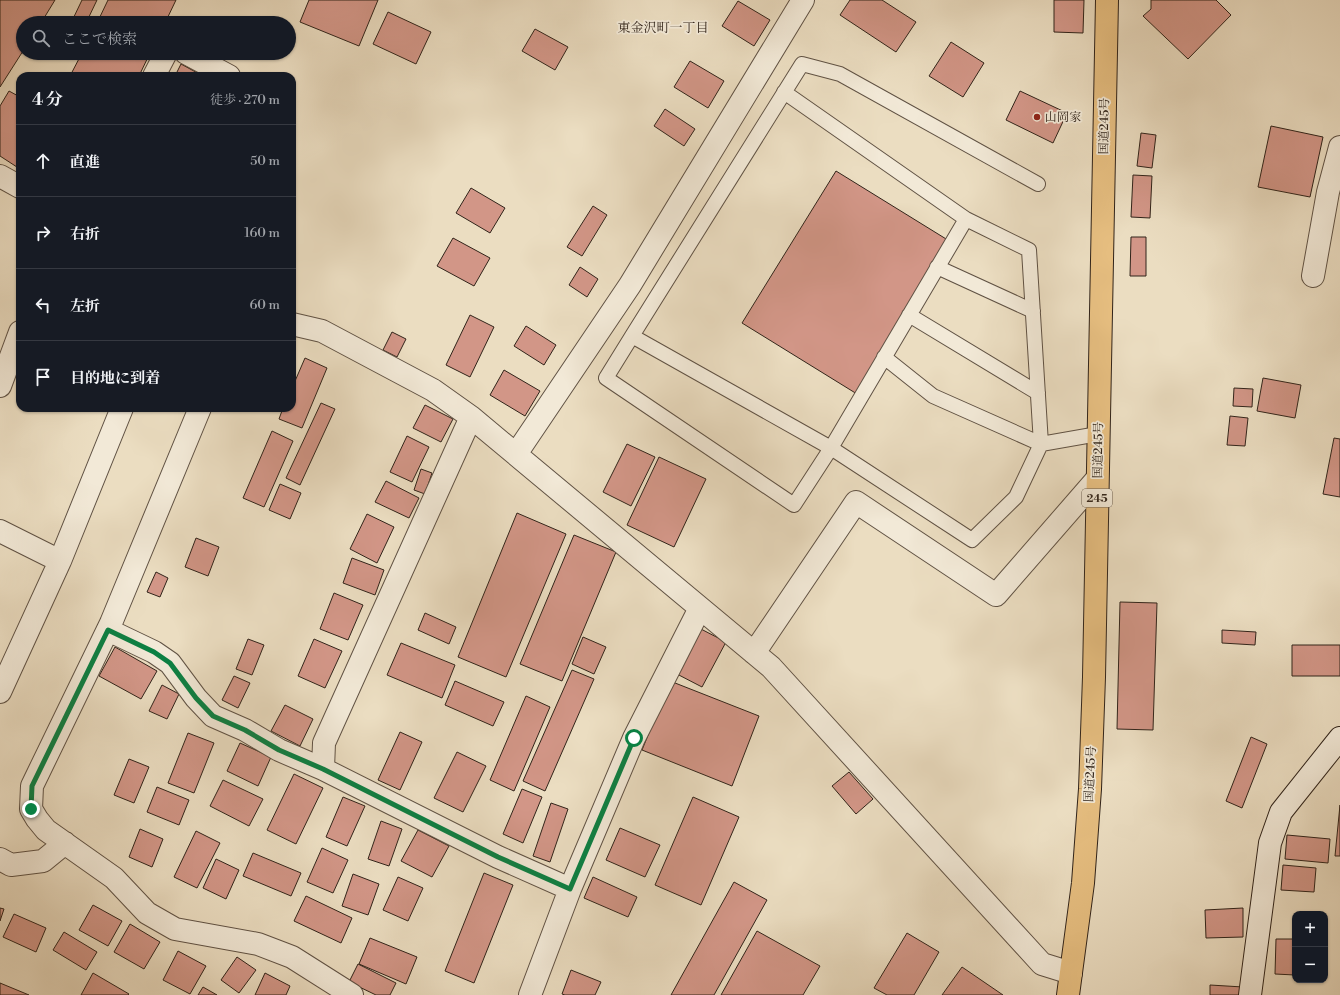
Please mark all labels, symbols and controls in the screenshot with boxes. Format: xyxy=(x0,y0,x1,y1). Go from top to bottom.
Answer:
search box xyxy=(16,16,296,60)
district label: 東金沢町一丁目 xyxy=(617,20,709,36)
icon: search xyxy=(30,27,52,49)
text: ここで検索 xyxy=(62,30,137,49)
text: 4 分 xyxy=(32,89,63,111)
text: 徒歩 · 270 m xyxy=(210,92,280,108)
street label: 国道245号 xyxy=(1097,98,1112,154)
place label: 山岡家 xyxy=(1045,110,1081,125)
marker: 山岡家 xyxy=(1032,112,1042,122)
icon: ahead xyxy=(32,150,54,172)
text: 直進 xyxy=(70,153,100,172)
text: 50 m xyxy=(250,153,280,169)
icon: right xyxy=(32,222,54,244)
text: 右折 xyxy=(70,225,100,244)
text: 160 m xyxy=(244,225,280,241)
icon: left xyxy=(32,294,54,316)
text: 左折 xyxy=(70,297,100,316)
text: 60 m xyxy=(249,297,280,313)
icon: arrive xyxy=(32,366,54,388)
text: 目的地に到着 xyxy=(70,369,160,388)
street label: 国道245号 xyxy=(1091,422,1106,478)
road number: 245 xyxy=(1082,489,1112,507)
route start xyxy=(625,729,643,747)
street label: 国道245号 xyxy=(1082,745,1099,803)
route end xyxy=(22,800,40,818)
map controls xyxy=(1292,911,1328,983)
button: + xyxy=(1292,911,1328,947)
button: − xyxy=(1292,947,1328,983)

